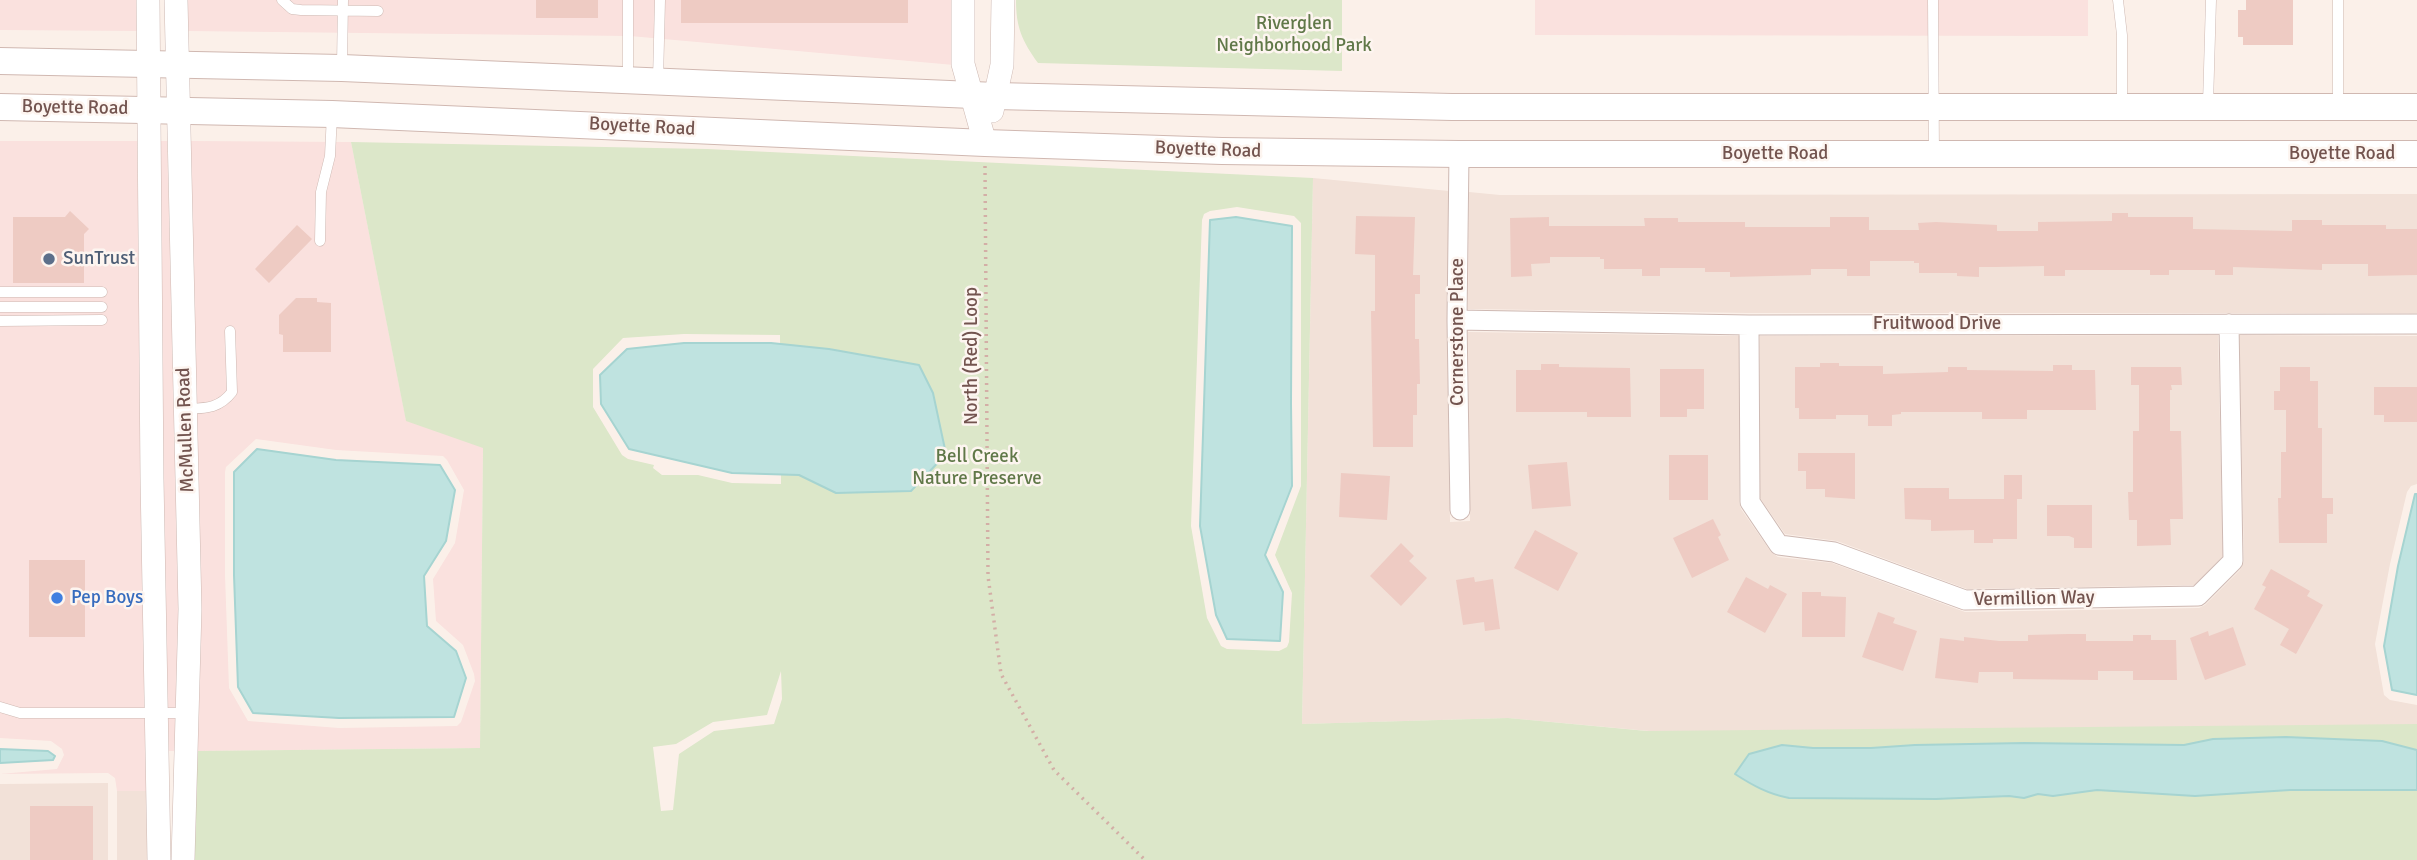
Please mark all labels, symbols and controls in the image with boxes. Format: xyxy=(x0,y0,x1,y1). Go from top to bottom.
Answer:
park label: Riverglen Neighborhood Park xyxy=(1216,13,1372,57)
street label: Boyette Road xyxy=(21,96,129,120)
street label: Boyette Road xyxy=(588,113,696,141)
street label: Boyette Road xyxy=(1154,137,1262,163)
street label: Boyette Road xyxy=(1722,143,1828,165)
street label: Boyette Road xyxy=(2289,143,2395,165)
place label: SunTrust xyxy=(63,248,135,270)
marker: SunTrust xyxy=(41,251,57,267)
street label: Cornerstone Place xyxy=(1447,258,1469,406)
street label: North (Red) Loop xyxy=(961,287,983,425)
street label: Fruitwood Drive xyxy=(1873,313,2001,335)
street label: McMullen Road xyxy=(172,367,200,493)
park label: Bell Creek Nature Preserve xyxy=(912,446,1042,490)
place label: Pep Boys xyxy=(71,587,143,609)
street label: Vermillion Way xyxy=(1973,587,2095,611)
marker: Pep Boys xyxy=(49,590,65,606)

